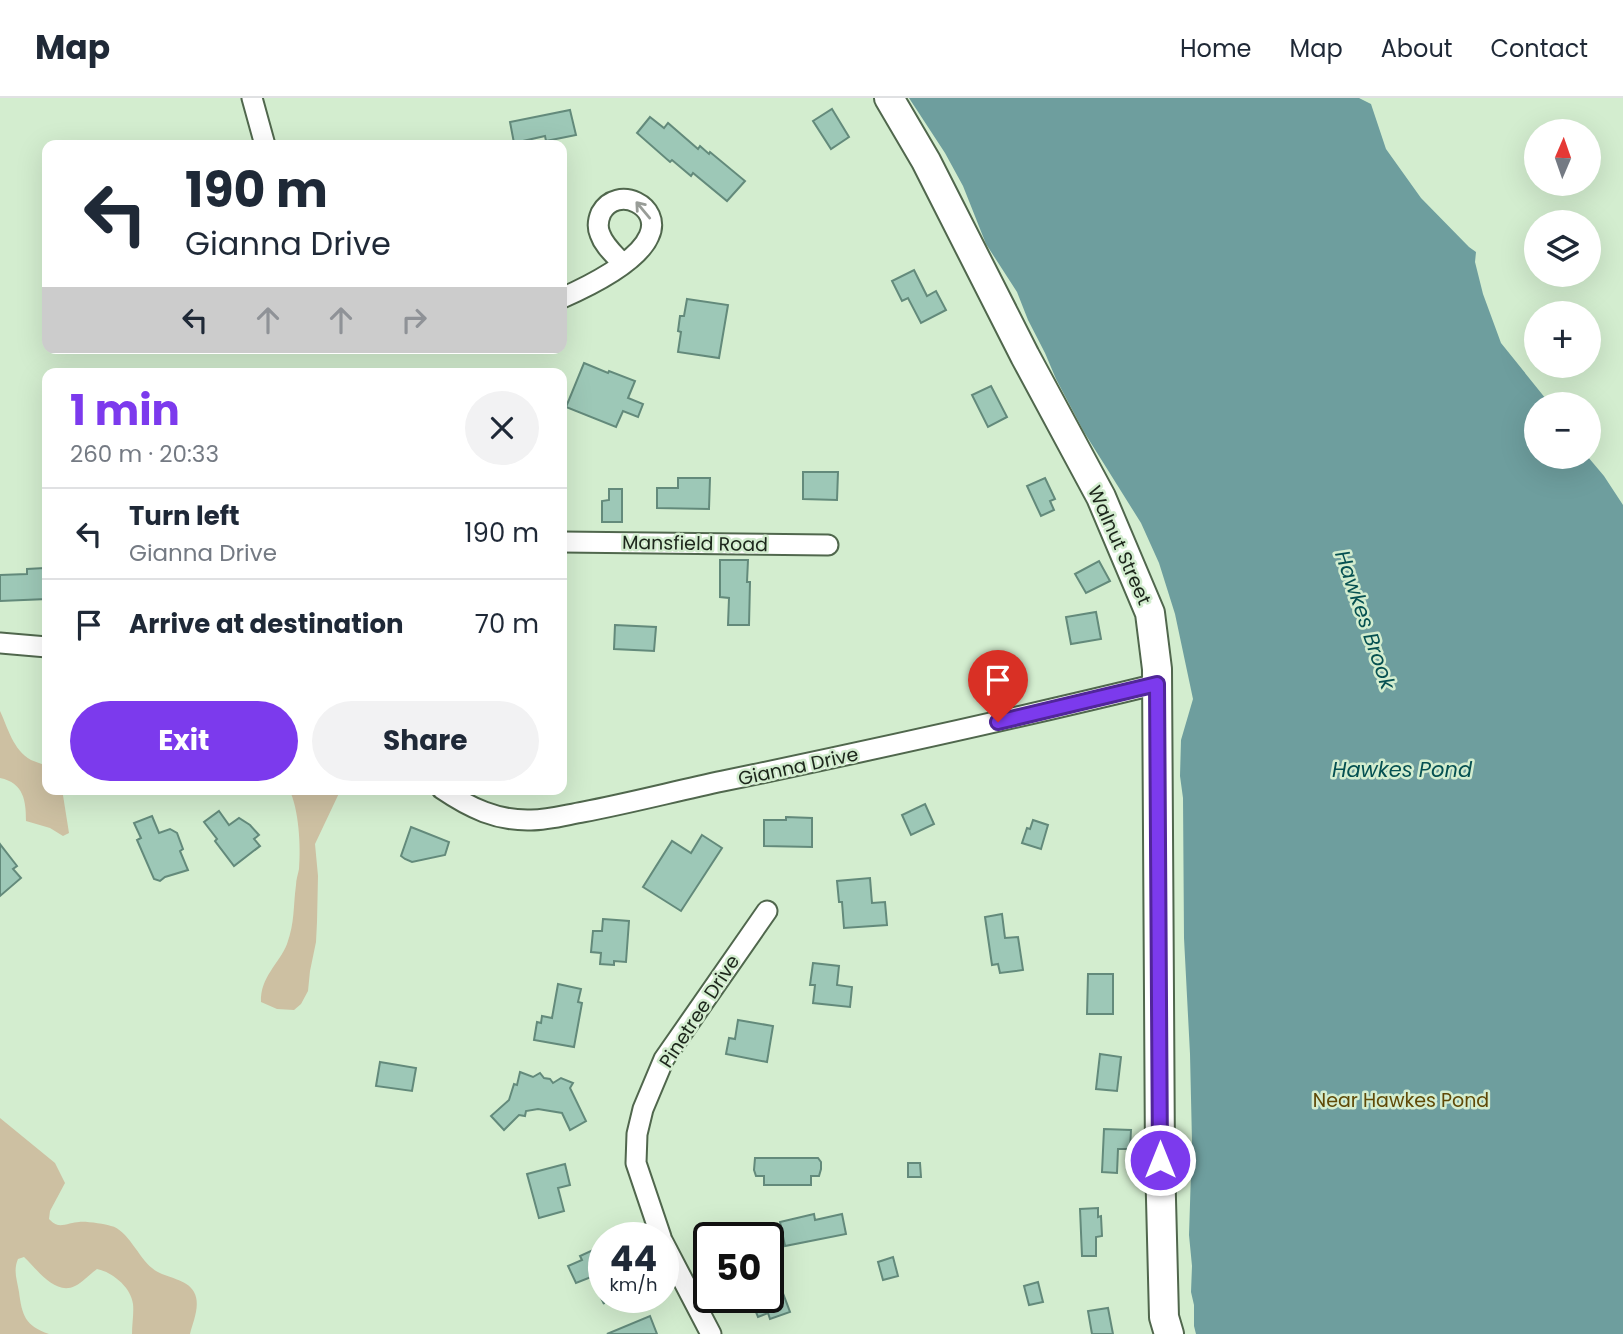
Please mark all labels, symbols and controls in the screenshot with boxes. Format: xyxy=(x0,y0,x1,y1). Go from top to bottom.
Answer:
text: Map xyxy=(35,24,110,71)
text: Home xyxy=(1180,32,1252,65)
text: Map xyxy=(1290,32,1343,65)
text: About xyxy=(1381,32,1452,65)
text: Contact xyxy=(1490,32,1588,65)
north arrow xyxy=(1524,119,1601,196)
map controls xyxy=(1524,119,1601,469)
text: 190 m xyxy=(185,156,328,224)
icon: left xyxy=(70,168,161,259)
one-way arrow xyxy=(636,201,652,219)
button: layers xyxy=(1524,210,1601,287)
text: Gianna Drive xyxy=(185,221,391,266)
icon: left xyxy=(176,301,214,339)
icon: ahead xyxy=(249,301,287,339)
icon: ahead xyxy=(322,301,360,339)
icon: right xyxy=(395,301,433,339)
button: + xyxy=(1524,301,1601,378)
text: 1 min xyxy=(70,381,180,440)
button: close xyxy=(465,391,539,465)
button: − xyxy=(1524,392,1601,469)
text: 260 m · 20:33 xyxy=(70,438,219,470)
street label: Walnut Street xyxy=(1081,481,1158,609)
text: Turn left xyxy=(129,498,240,534)
icon: left xyxy=(70,515,108,553)
text: 190 m xyxy=(464,515,539,551)
street label: Mansfield Road xyxy=(622,529,768,558)
text: Gianna Drive xyxy=(129,537,277,569)
water label: Hawkes Brook xyxy=(1328,546,1403,694)
icon: arrive xyxy=(70,606,108,644)
text: Arrive at destination xyxy=(129,606,404,642)
text: 70 m xyxy=(475,606,539,642)
pin xyxy=(968,650,1028,722)
icon: arrive xyxy=(979,661,1017,699)
button: Exit xyxy=(70,701,298,781)
button: Share xyxy=(312,701,539,781)
street label: Gianna Drive xyxy=(736,741,861,792)
water label: Hawkes Pond xyxy=(1332,755,1473,784)
street label: Pinetree Drive xyxy=(653,949,746,1073)
park label: Near Hawkes Pond xyxy=(1313,1087,1489,1114)
position arrow xyxy=(1123,1123,1197,1197)
speed limit sign: 50 xyxy=(693,1222,784,1313)
text: 44 xyxy=(610,1234,657,1283)
text: km/h xyxy=(610,1272,657,1297)

